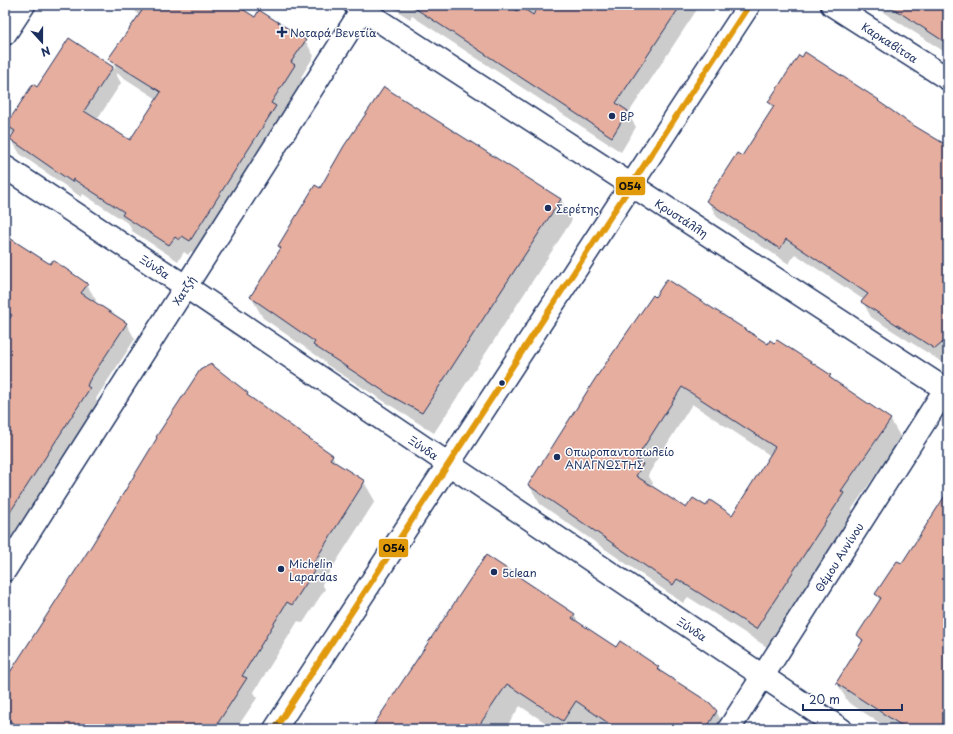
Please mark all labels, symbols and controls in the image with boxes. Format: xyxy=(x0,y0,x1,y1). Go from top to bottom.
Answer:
street label: Καρκαβίτσα xyxy=(859,18,922,67)
north arrow xyxy=(22,22,62,62)
place label: Νοταρά Βενετία xyxy=(290,24,376,41)
marker: Νοταρά Βενετία xyxy=(277,27,287,37)
text: N xyxy=(38,42,53,61)
place label: BP xyxy=(620,108,634,125)
marker: BP xyxy=(607,111,617,121)
line badge: 054 xyxy=(615,176,646,196)
text: 054 xyxy=(619,177,642,194)
street label: Κρυστάλλη xyxy=(652,194,712,241)
place label: Σερέτης xyxy=(556,200,599,217)
marker: Σερέτης xyxy=(543,203,553,213)
street label: Ξύνδα xyxy=(137,250,173,282)
street label: Χατζή xyxy=(168,272,199,308)
unlabelled marker xyxy=(497,378,507,388)
street label: Ξύνδα xyxy=(406,431,442,463)
place label: Οπωροπαντοπωλείο ΑΝΑΓΝΩΣΤΗΣ xyxy=(565,443,674,473)
marker: Οπωροπαντοπωλείο ΑΝΑΓΝΩΣΤΗΣ xyxy=(552,452,562,462)
street label: Θέμου Αννίνου xyxy=(810,519,867,595)
line badge: 054 xyxy=(378,538,409,558)
text: 054 xyxy=(383,539,406,556)
place label: Michelin Lapardas xyxy=(289,555,338,585)
marker: Michelin Lapardas xyxy=(276,564,286,574)
place label: 5clean xyxy=(502,564,537,581)
marker: 5clean xyxy=(489,567,499,577)
street label: Ξύνδα xyxy=(674,612,711,645)
scale bar xyxy=(803,686,902,712)
text: 20 m xyxy=(809,690,840,708)

